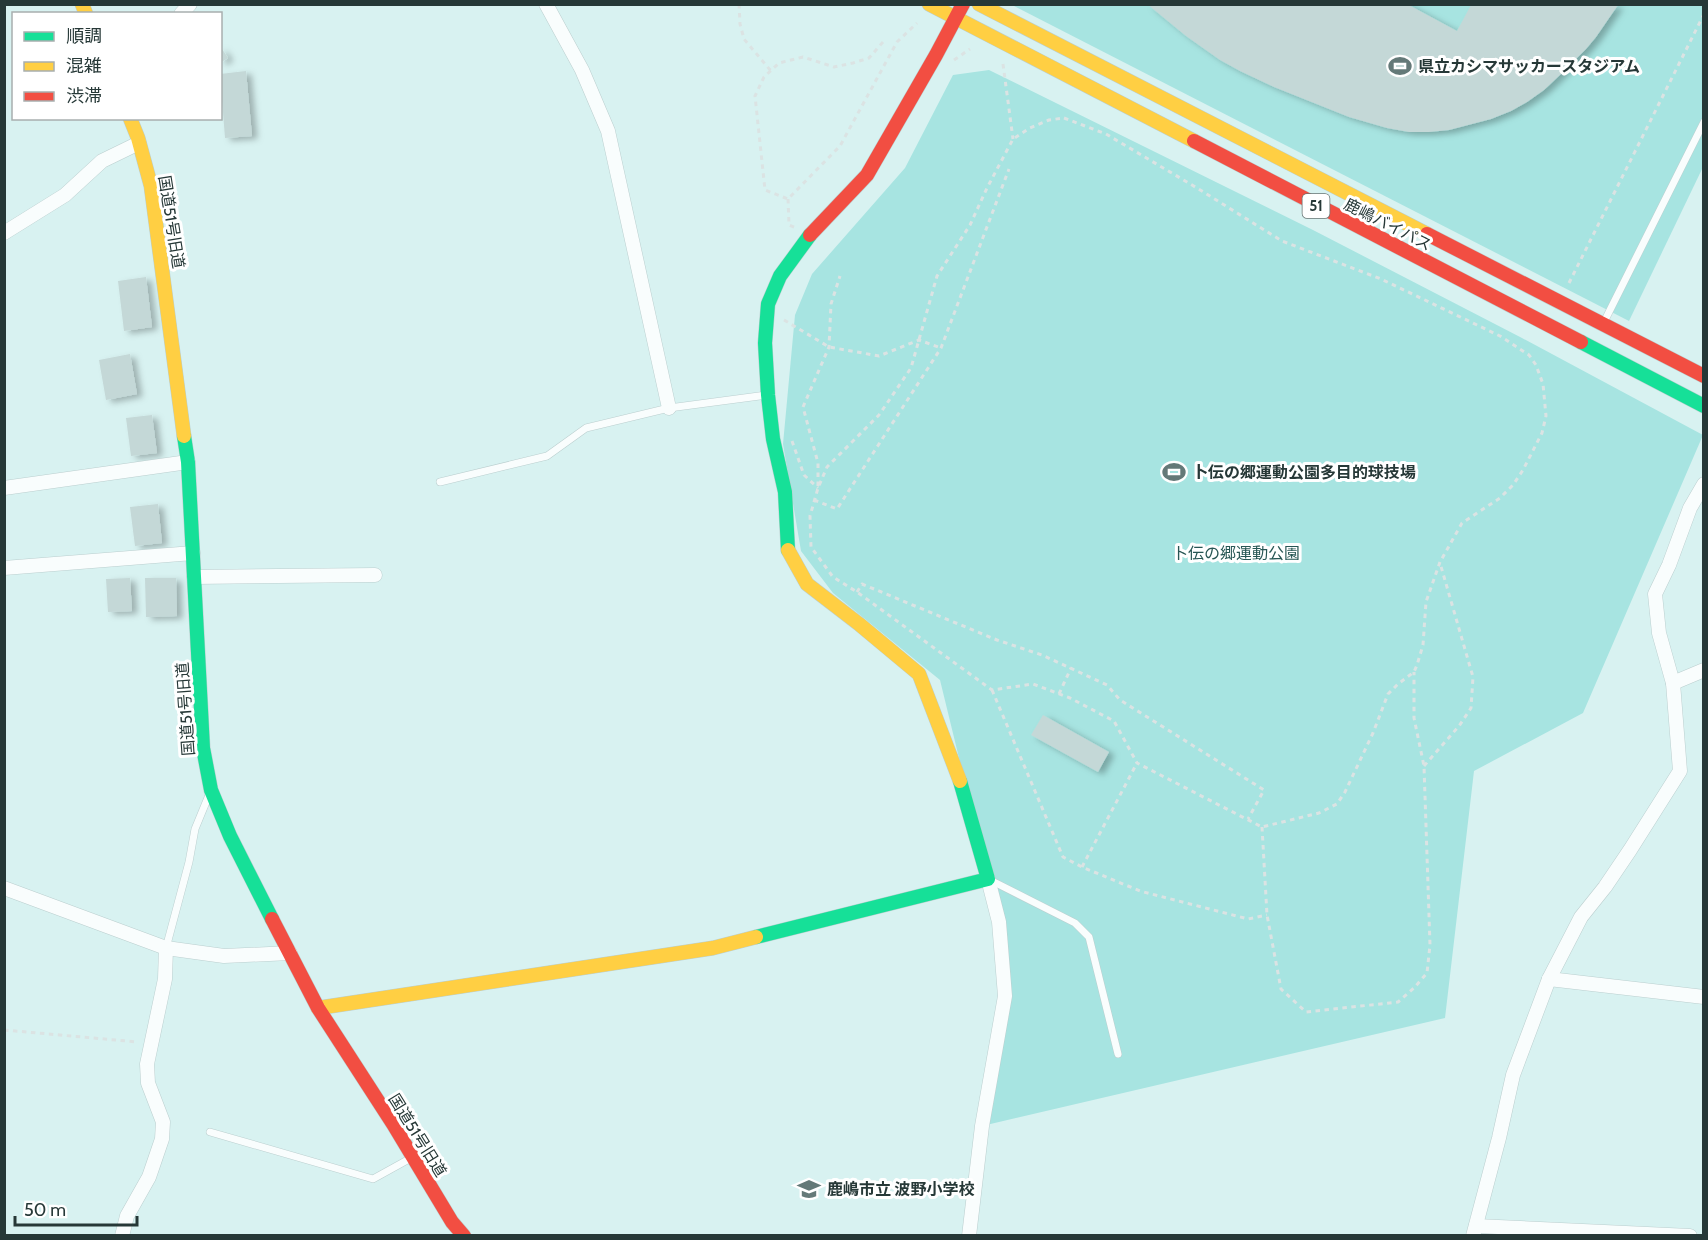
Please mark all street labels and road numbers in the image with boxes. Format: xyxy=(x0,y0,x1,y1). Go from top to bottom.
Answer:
street label: 国道51号旧道 xyxy=(155,174,188,270)
road number: 51 xyxy=(1302,194,1330,218)
street label: 鹿嶋バイパス xyxy=(1341,194,1435,255)
street label: 国道51号旧道 xyxy=(173,661,198,756)
street label: 国道51号旧道 xyxy=(385,1090,451,1180)

